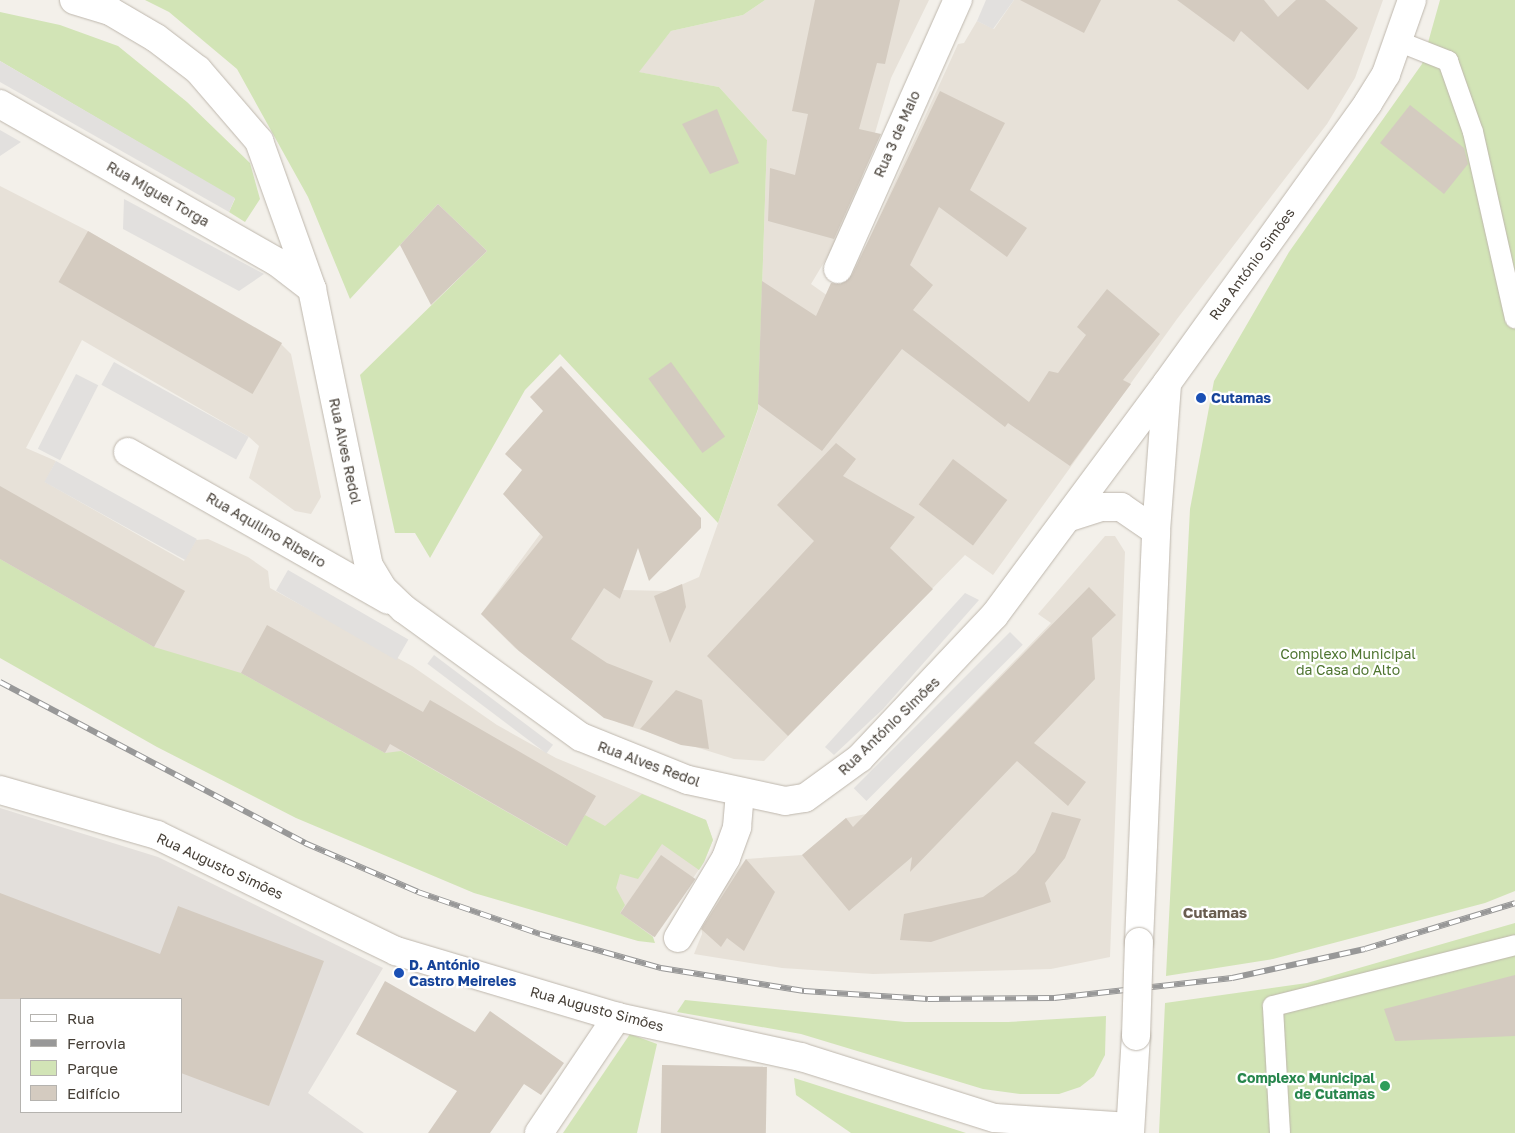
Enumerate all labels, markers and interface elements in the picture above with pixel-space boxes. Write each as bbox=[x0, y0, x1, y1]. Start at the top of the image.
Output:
street label: Rua 3 de Maio bbox=[870, 88, 924, 180]
street label: Rua Miguel Torga bbox=[104, 158, 212, 230]
street label: Rua António Simões bbox=[1206, 205, 1298, 323]
place label: Cutamas bbox=[1211, 390, 1271, 406]
marker: Cutamas bbox=[1195, 392, 1207, 404]
street label: Rua Alves Redol bbox=[326, 396, 364, 506]
street label: Rua Aquilino Ribeiro bbox=[203, 489, 329, 571]
park label: Complexo Municipal da Casa do Alto bbox=[1280, 646, 1416, 679]
street label: Rua António Simões bbox=[835, 673, 943, 779]
street label: Rua Alves Redol bbox=[595, 738, 703, 790]
street label: Rua Augusto Simões bbox=[154, 829, 286, 903]
district label: Cutamas bbox=[1183, 904, 1247, 922]
place label: D. António Castro Meireles bbox=[409, 957, 516, 990]
marker: D. António Castro Meireles bbox=[393, 967, 405, 979]
street label: Rua Augusto Simões bbox=[528, 983, 666, 1035]
legend bbox=[20, 998, 182, 1113]
text: Rua bbox=[67, 1009, 94, 1027]
text: Ferrovia bbox=[67, 1034, 126, 1052]
text: Parque bbox=[67, 1059, 118, 1077]
place label: Complexo Municipal de Cutamas bbox=[1237, 1070, 1375, 1102]
marker: Complexo Municipal de Cutamas bbox=[1379, 1080, 1391, 1092]
text: Edifício bbox=[67, 1084, 120, 1102]

